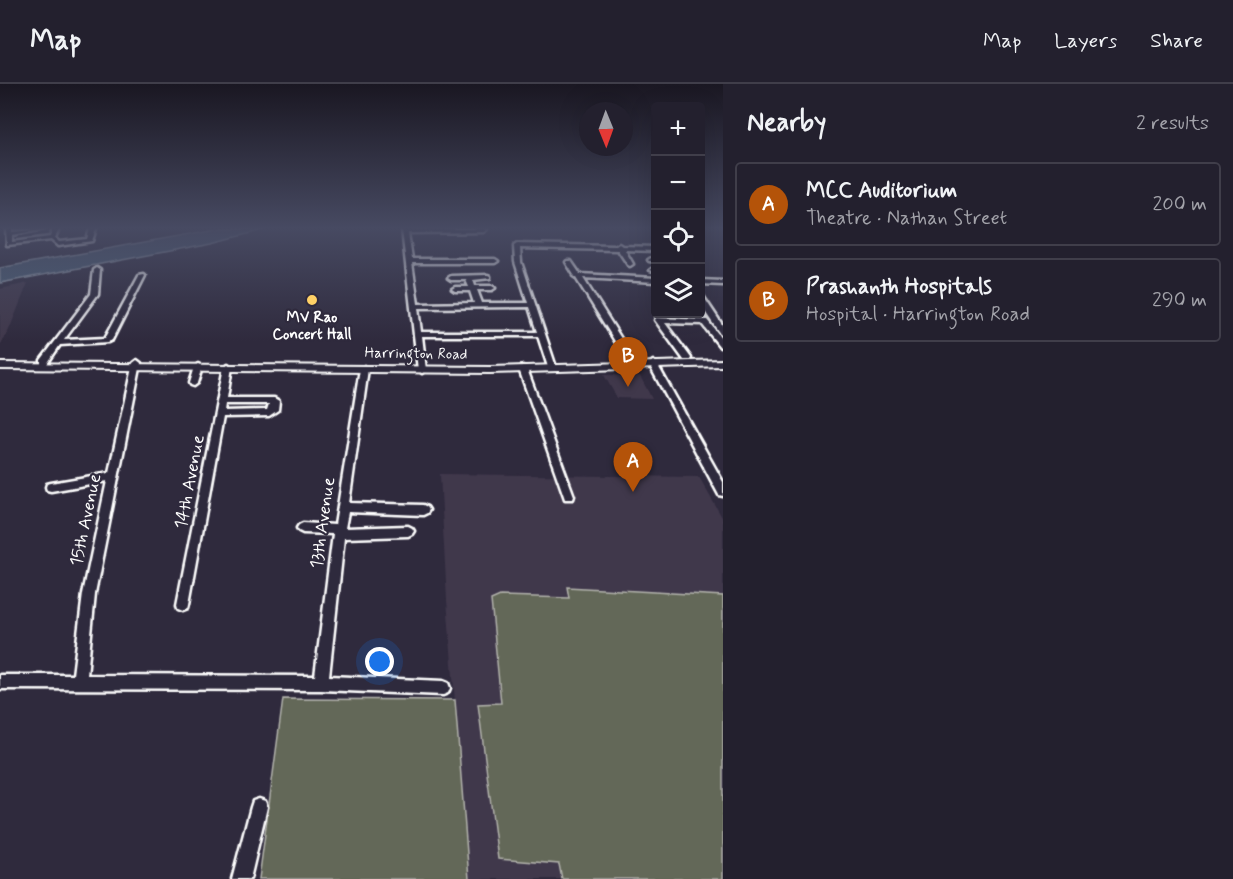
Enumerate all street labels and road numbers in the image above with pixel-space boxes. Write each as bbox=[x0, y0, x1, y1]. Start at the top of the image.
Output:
street label: Harrington Road bbox=[364, 343, 468, 366]
street label: 14th Avenue bbox=[169, 433, 211, 531]
street label: 15th Avenue bbox=[64, 471, 108, 569]
street label: 13th Avenue bbox=[305, 476, 341, 570]

